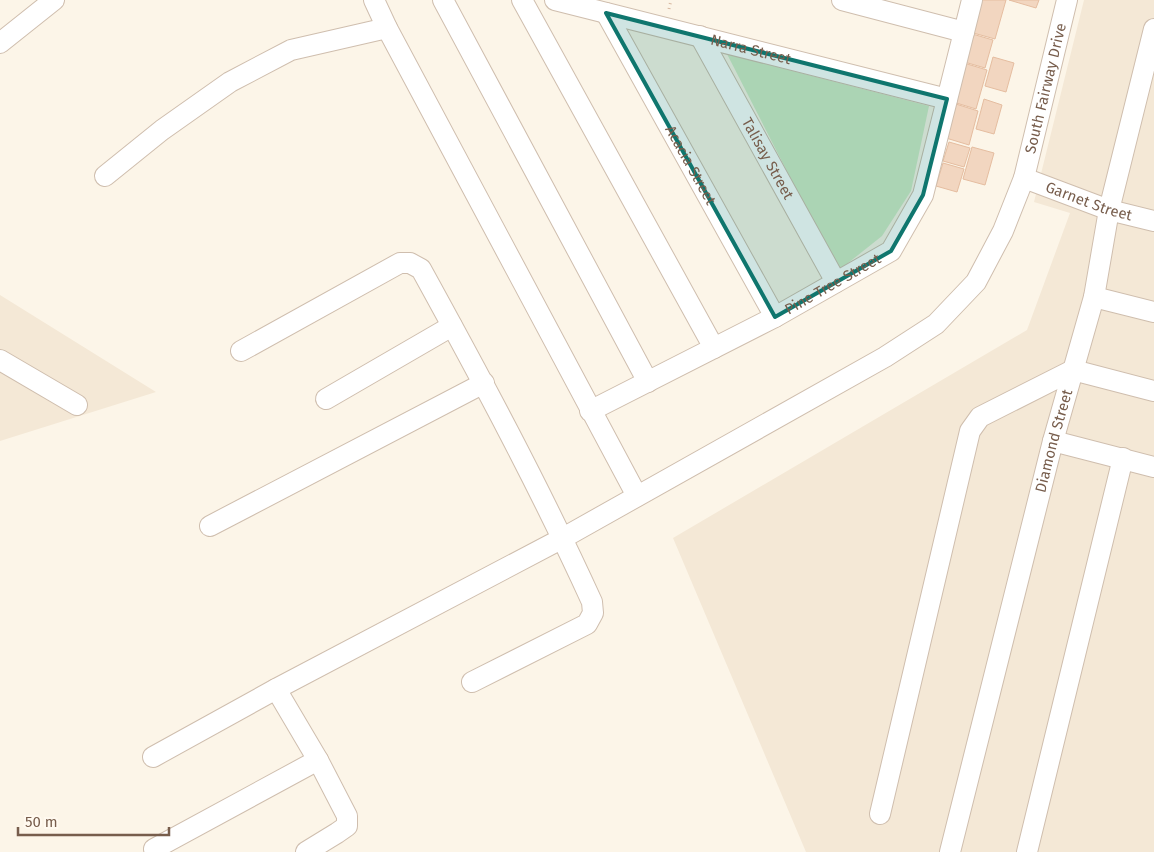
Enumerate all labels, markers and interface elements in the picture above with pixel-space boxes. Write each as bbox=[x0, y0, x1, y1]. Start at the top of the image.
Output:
street label: South Fairway Drive bbox=[1021, 21, 1070, 155]
street label: Narra Street bbox=[709, 31, 794, 68]
street label: Talisay Street bbox=[738, 115, 798, 203]
street label: Acacia Street bbox=[661, 122, 720, 208]
street label: Garnet Street bbox=[1043, 178, 1134, 224]
street label: Pine Tree Street bbox=[782, 249, 885, 319]
street label: Diamond Street bbox=[1031, 387, 1076, 494]
scale bar bbox=[18, 804, 169, 836]
text: 50 m bbox=[25, 813, 58, 831]

